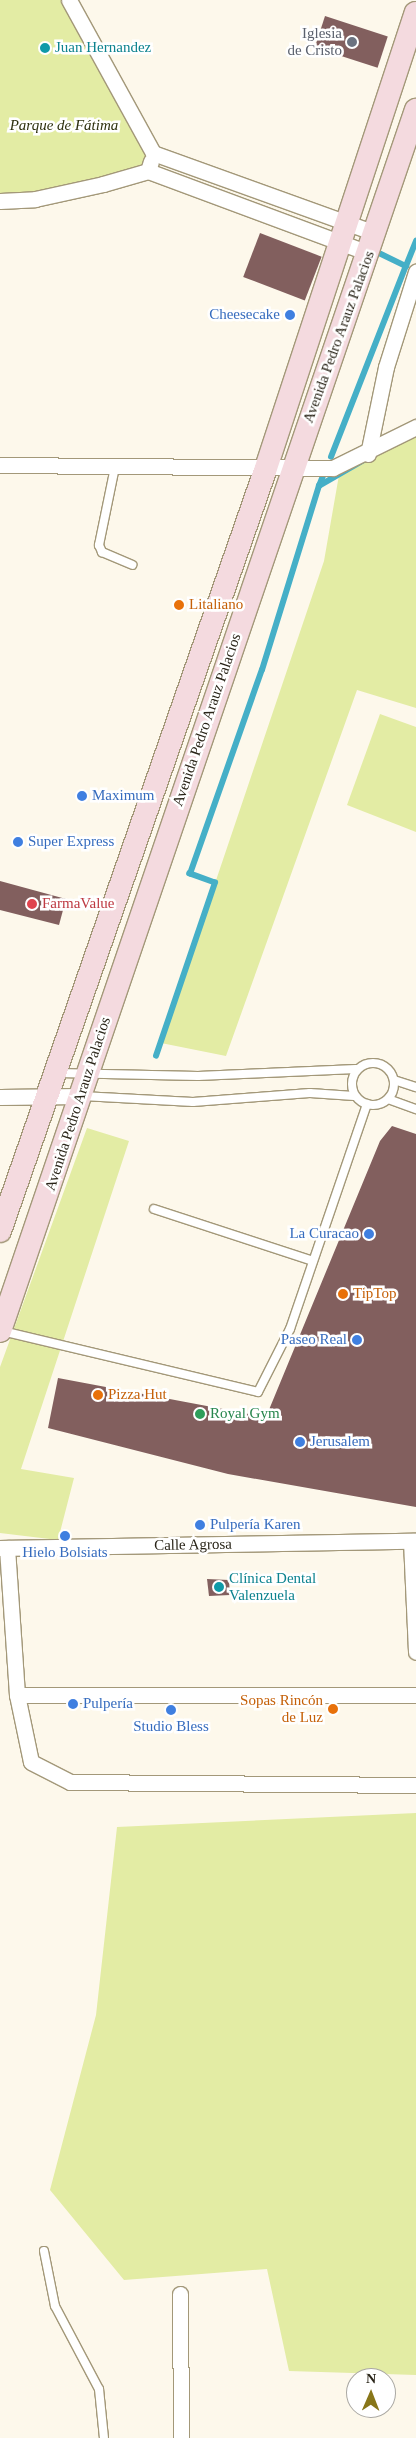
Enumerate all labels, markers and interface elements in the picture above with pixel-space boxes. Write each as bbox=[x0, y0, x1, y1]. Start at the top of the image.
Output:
place label: Iglesia de Cristo bbox=[287, 24, 342, 59]
marker: Iglesia de Cristo bbox=[346, 36, 358, 48]
place label: Juan Hernandez bbox=[55, 39, 151, 57]
marker: Juan Hernandez bbox=[39, 42, 51, 54]
park label: Parque de Fátima bbox=[10, 117, 118, 135]
street label: Avenida Pedro Arauz Palacios bbox=[299, 248, 379, 426]
place label: Cheesecake bbox=[209, 306, 280, 324]
marker: Cheesecake bbox=[284, 309, 296, 321]
place label: Litaliano bbox=[189, 596, 243, 614]
marker: Litaliano bbox=[173, 599, 185, 611]
street label: Avenida Pedro Arauz Palacios bbox=[169, 631, 245, 809]
place label: Maximum bbox=[92, 787, 154, 805]
marker: Maximum bbox=[76, 790, 88, 802]
place label: Super Express bbox=[28, 833, 114, 851]
marker: Super Express bbox=[12, 836, 24, 848]
place label: FarmaValue bbox=[42, 895, 114, 913]
marker: FarmaValue bbox=[26, 898, 38, 910]
street label: Avenida Pedro Arauz Palacios bbox=[41, 1014, 115, 1194]
place label: La Curacao bbox=[289, 1225, 359, 1243]
marker: La Curacao bbox=[363, 1228, 375, 1240]
place label: TipTop bbox=[353, 1285, 396, 1303]
marker: TipTop bbox=[337, 1288, 349, 1300]
place label: Paseo Real bbox=[281, 1331, 347, 1349]
marker: Paseo Real bbox=[351, 1334, 363, 1346]
place label: Pizza Hut bbox=[108, 1386, 167, 1404]
marker: Pizza Hut bbox=[92, 1389, 104, 1401]
place label: Royal Gym bbox=[210, 1405, 280, 1423]
marker: Royal Gym bbox=[194, 1408, 206, 1420]
place label: Jerusalem bbox=[310, 1433, 370, 1451]
marker: Jerusalem bbox=[294, 1436, 306, 1448]
place label: Pulpería Karen bbox=[210, 1516, 300, 1534]
marker: Pulpería Karen bbox=[194, 1519, 206, 1531]
marker: Hielo Bolsiats bbox=[59, 1530, 71, 1542]
street label: Calle Agrosa bbox=[153, 1535, 233, 1555]
place label: Hielo Bolsiats bbox=[22, 1544, 108, 1562]
place label: Clínica Dental Valenzuela bbox=[229, 1569, 316, 1604]
marker: Clínica Dental Valenzuela bbox=[213, 1581, 225, 1593]
place label: Sopas Rincón de Luz bbox=[240, 1691, 323, 1726]
place label: Pulpería bbox=[83, 1695, 133, 1713]
marker: Pulpería bbox=[67, 1698, 79, 1710]
marker: Sopas Rincón de Luz bbox=[327, 1703, 339, 1715]
marker: Studio Bless bbox=[165, 1704, 177, 1716]
place label: Studio Bless bbox=[133, 1718, 209, 1736]
north arrow bbox=[346, 2368, 396, 2418]
text: N bbox=[366, 2371, 376, 2386]

